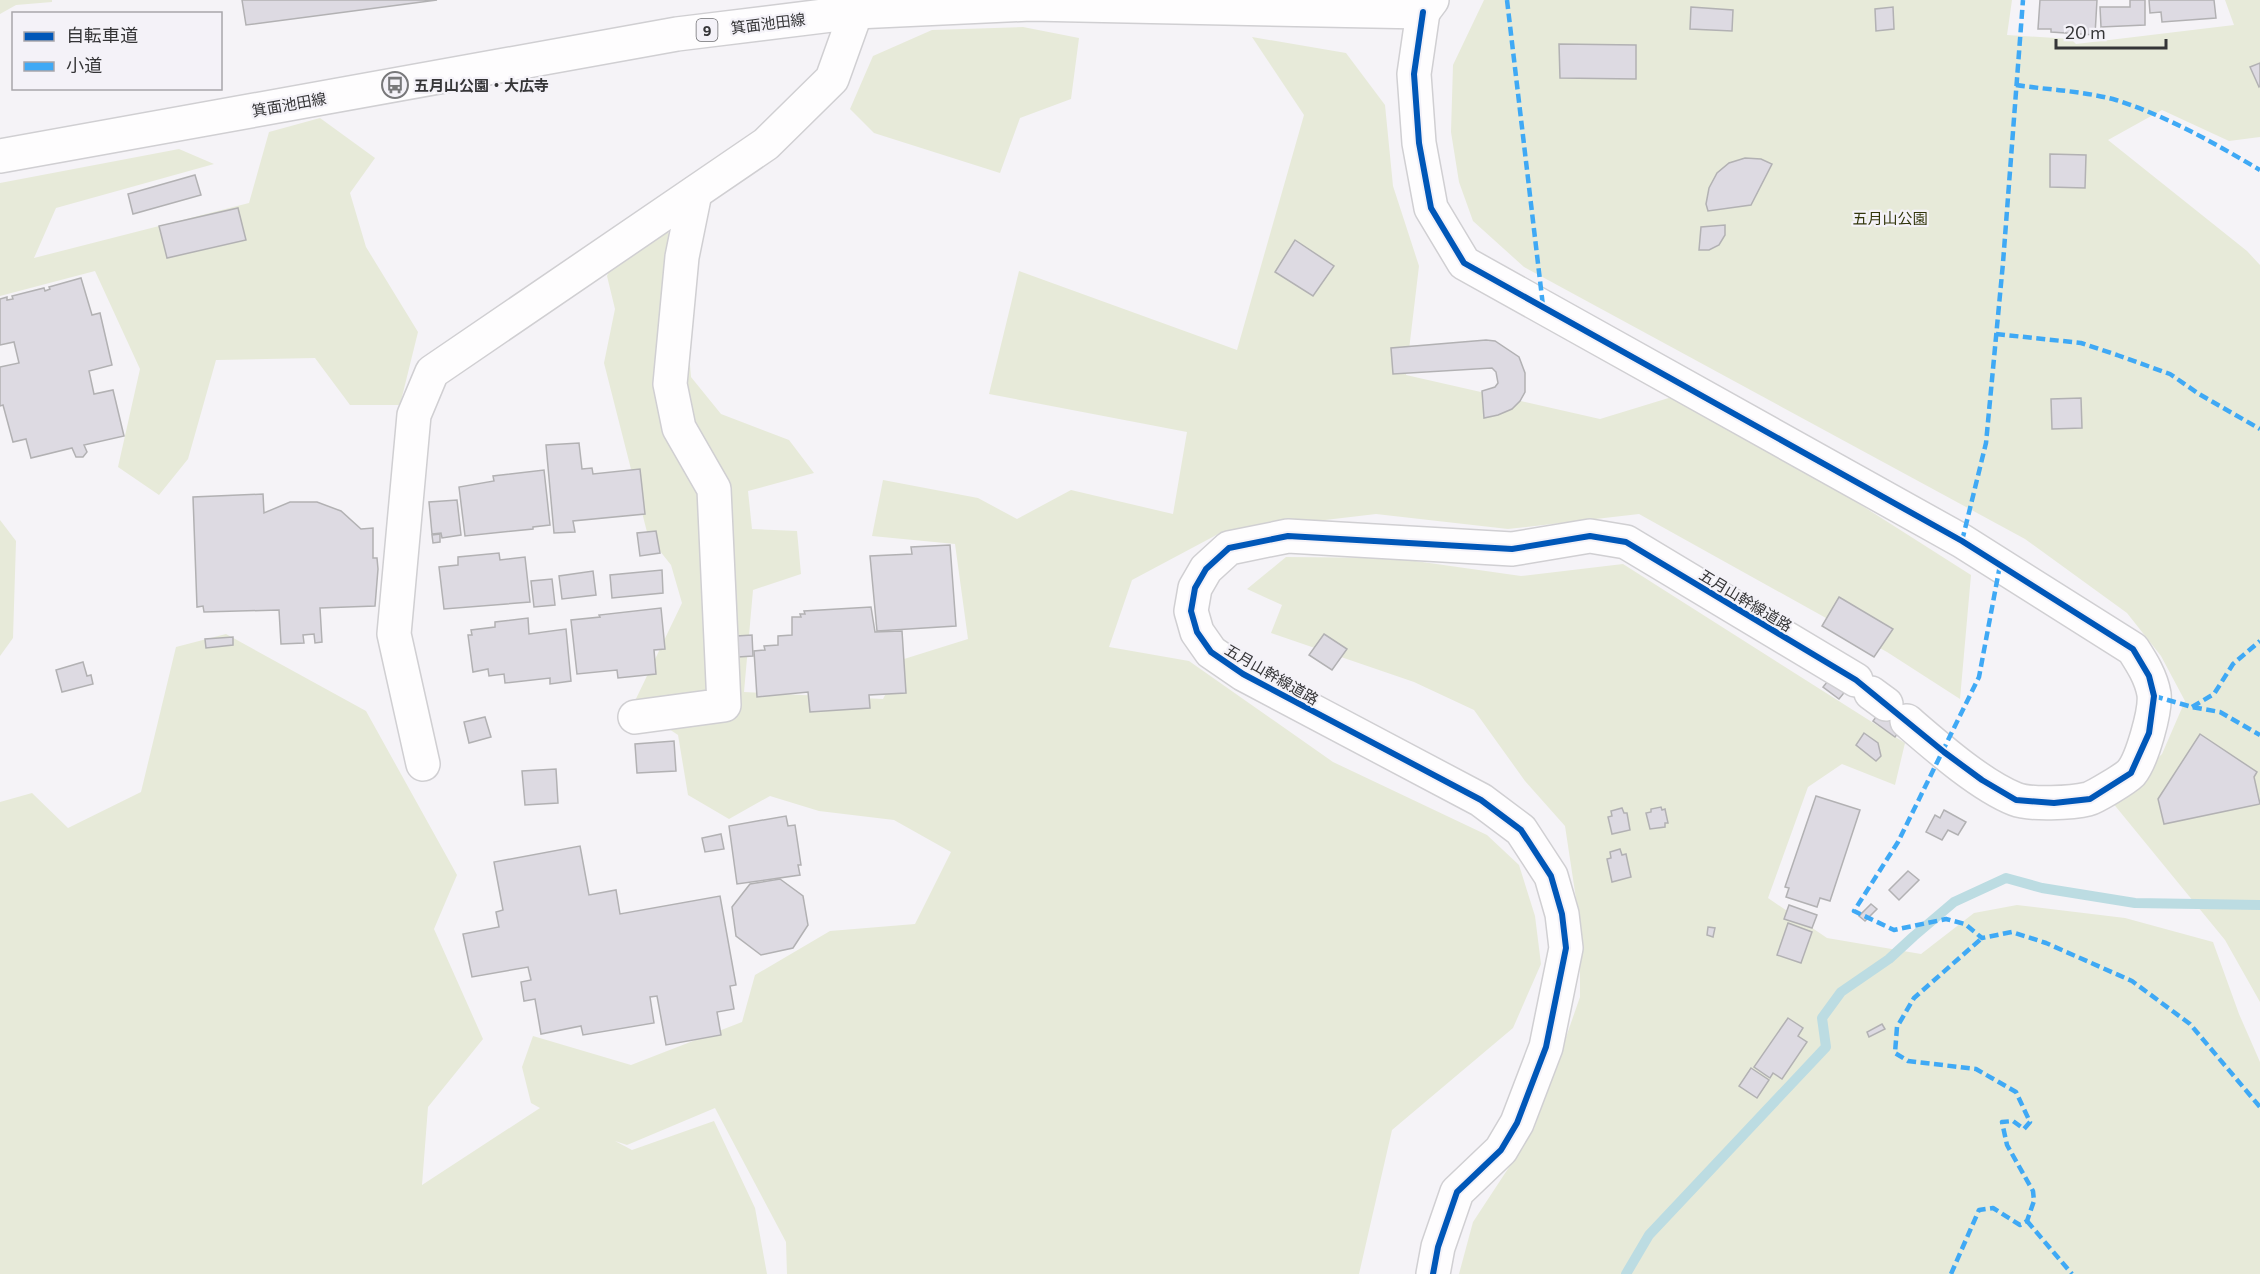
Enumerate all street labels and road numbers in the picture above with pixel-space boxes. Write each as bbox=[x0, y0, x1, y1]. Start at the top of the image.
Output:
street label: 箕面池田線 bbox=[730, 9, 806, 37]
road number: 9 bbox=[696, 19, 718, 41]
street label: 箕面池田線 bbox=[250, 89, 328, 119]
street label: 五月山幹線道路 bbox=[1696, 565, 1796, 635]
street label: 五月山幹線道路 bbox=[1222, 640, 1322, 708]

